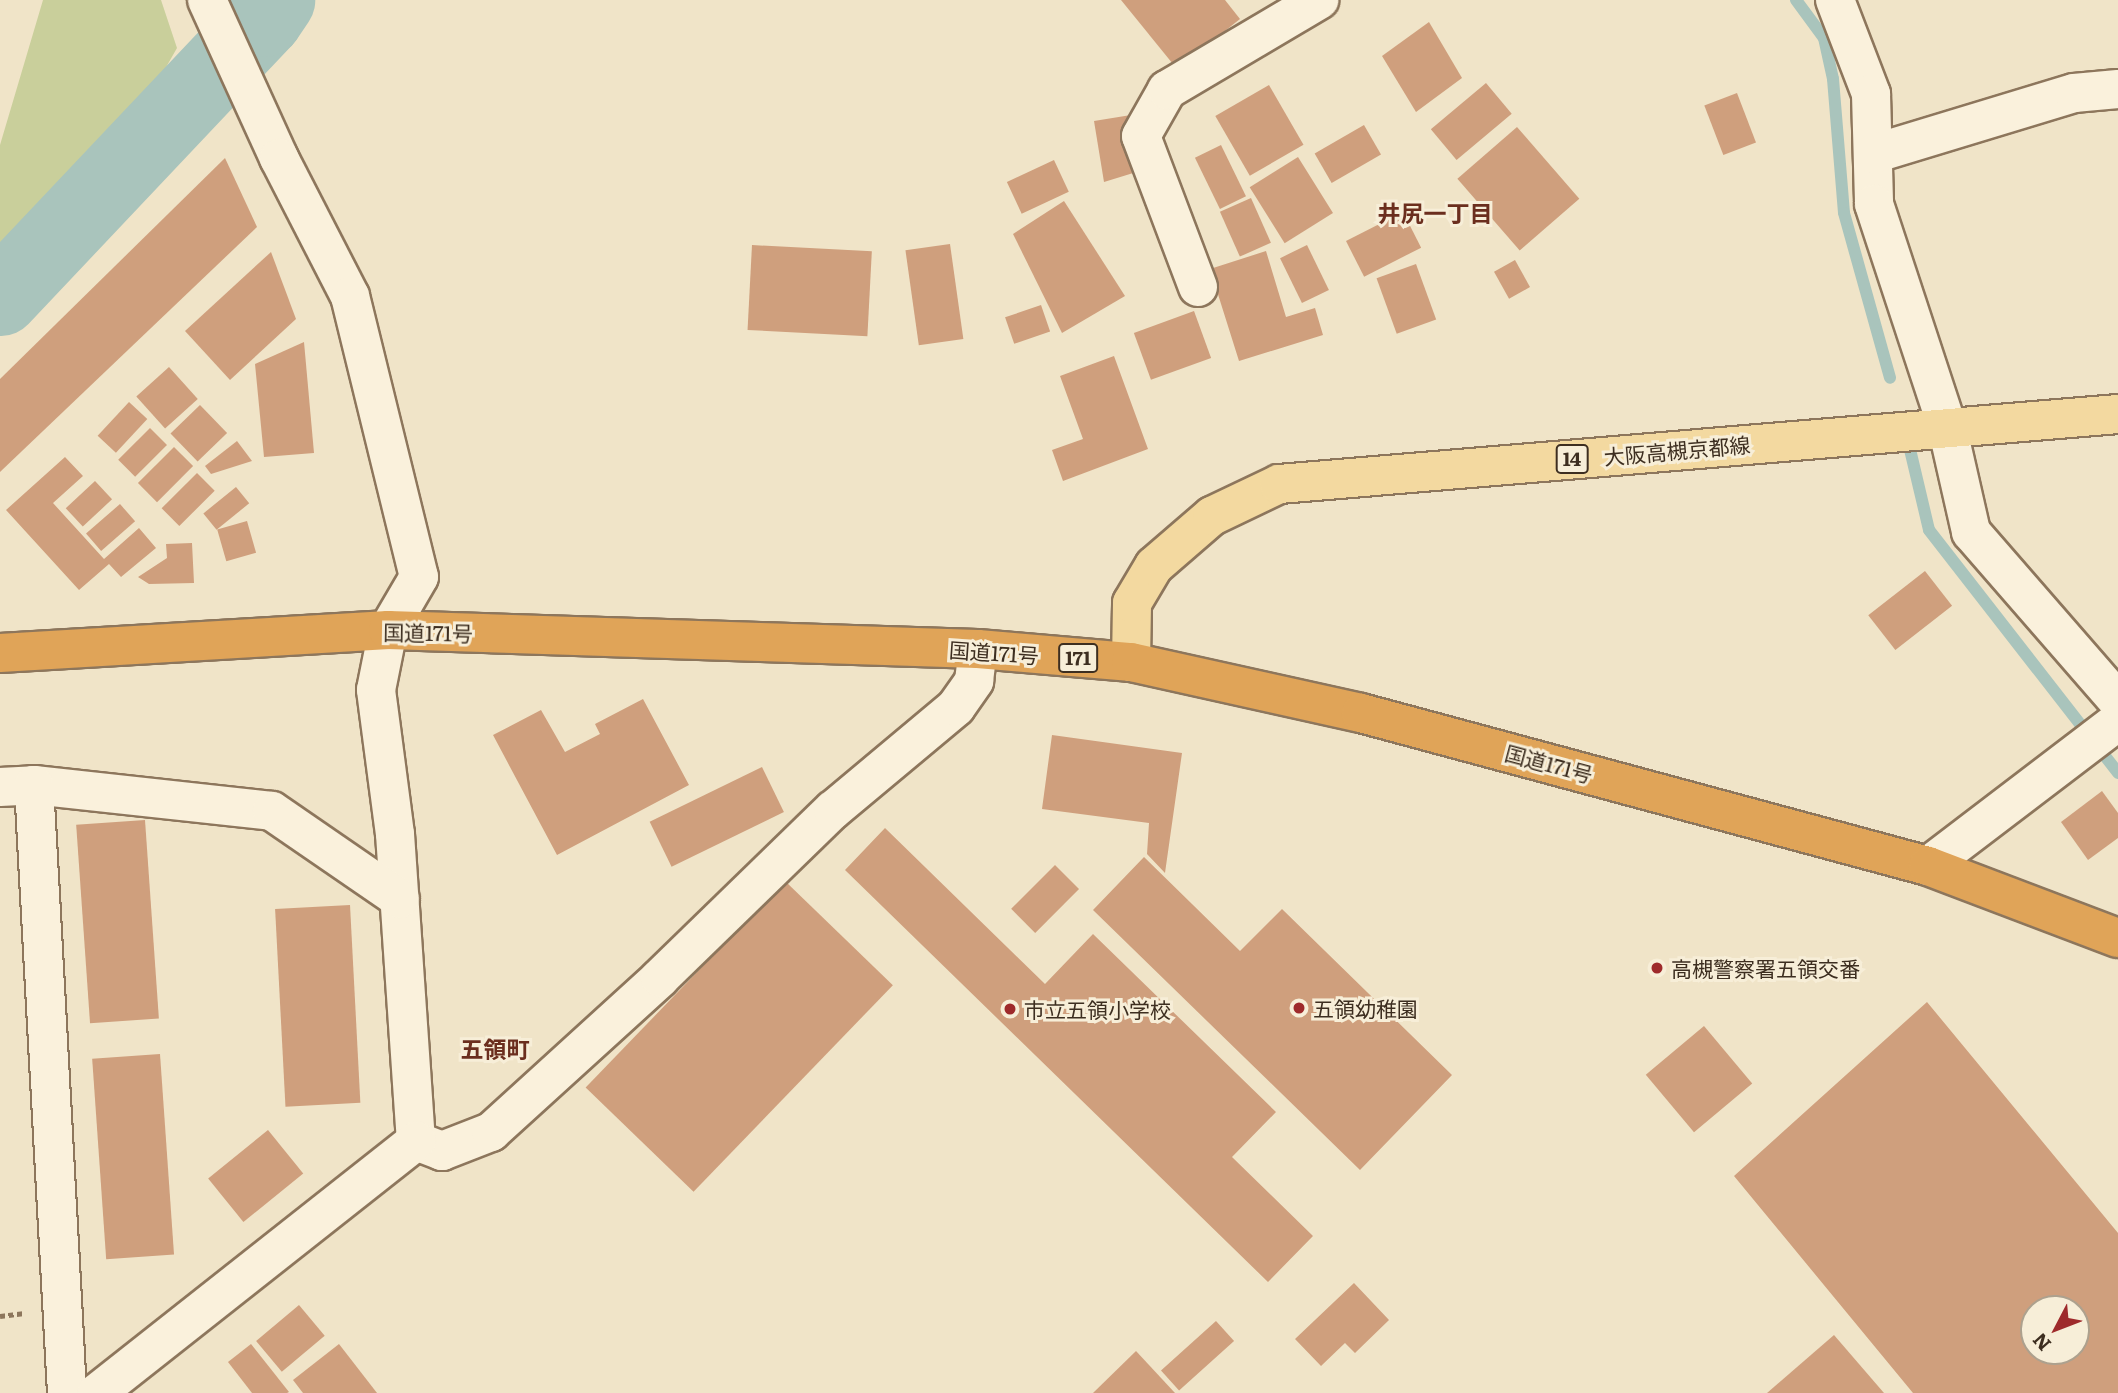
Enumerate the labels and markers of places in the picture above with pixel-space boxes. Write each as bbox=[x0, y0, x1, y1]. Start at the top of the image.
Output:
place label: 高槻警察署五領交番 bbox=[1671, 955, 1860, 981]
marker: 高槻警察署五領交番 bbox=[1649, 960, 1665, 976]
place label: 五領幼稚園 bbox=[1313, 995, 1418, 1021]
place label: 市立五領小学校 bbox=[1024, 996, 1171, 1022]
marker: 五領幼稚園 bbox=[1291, 1000, 1307, 1016]
marker: 市立五領小学校 bbox=[1002, 1001, 1018, 1017]

